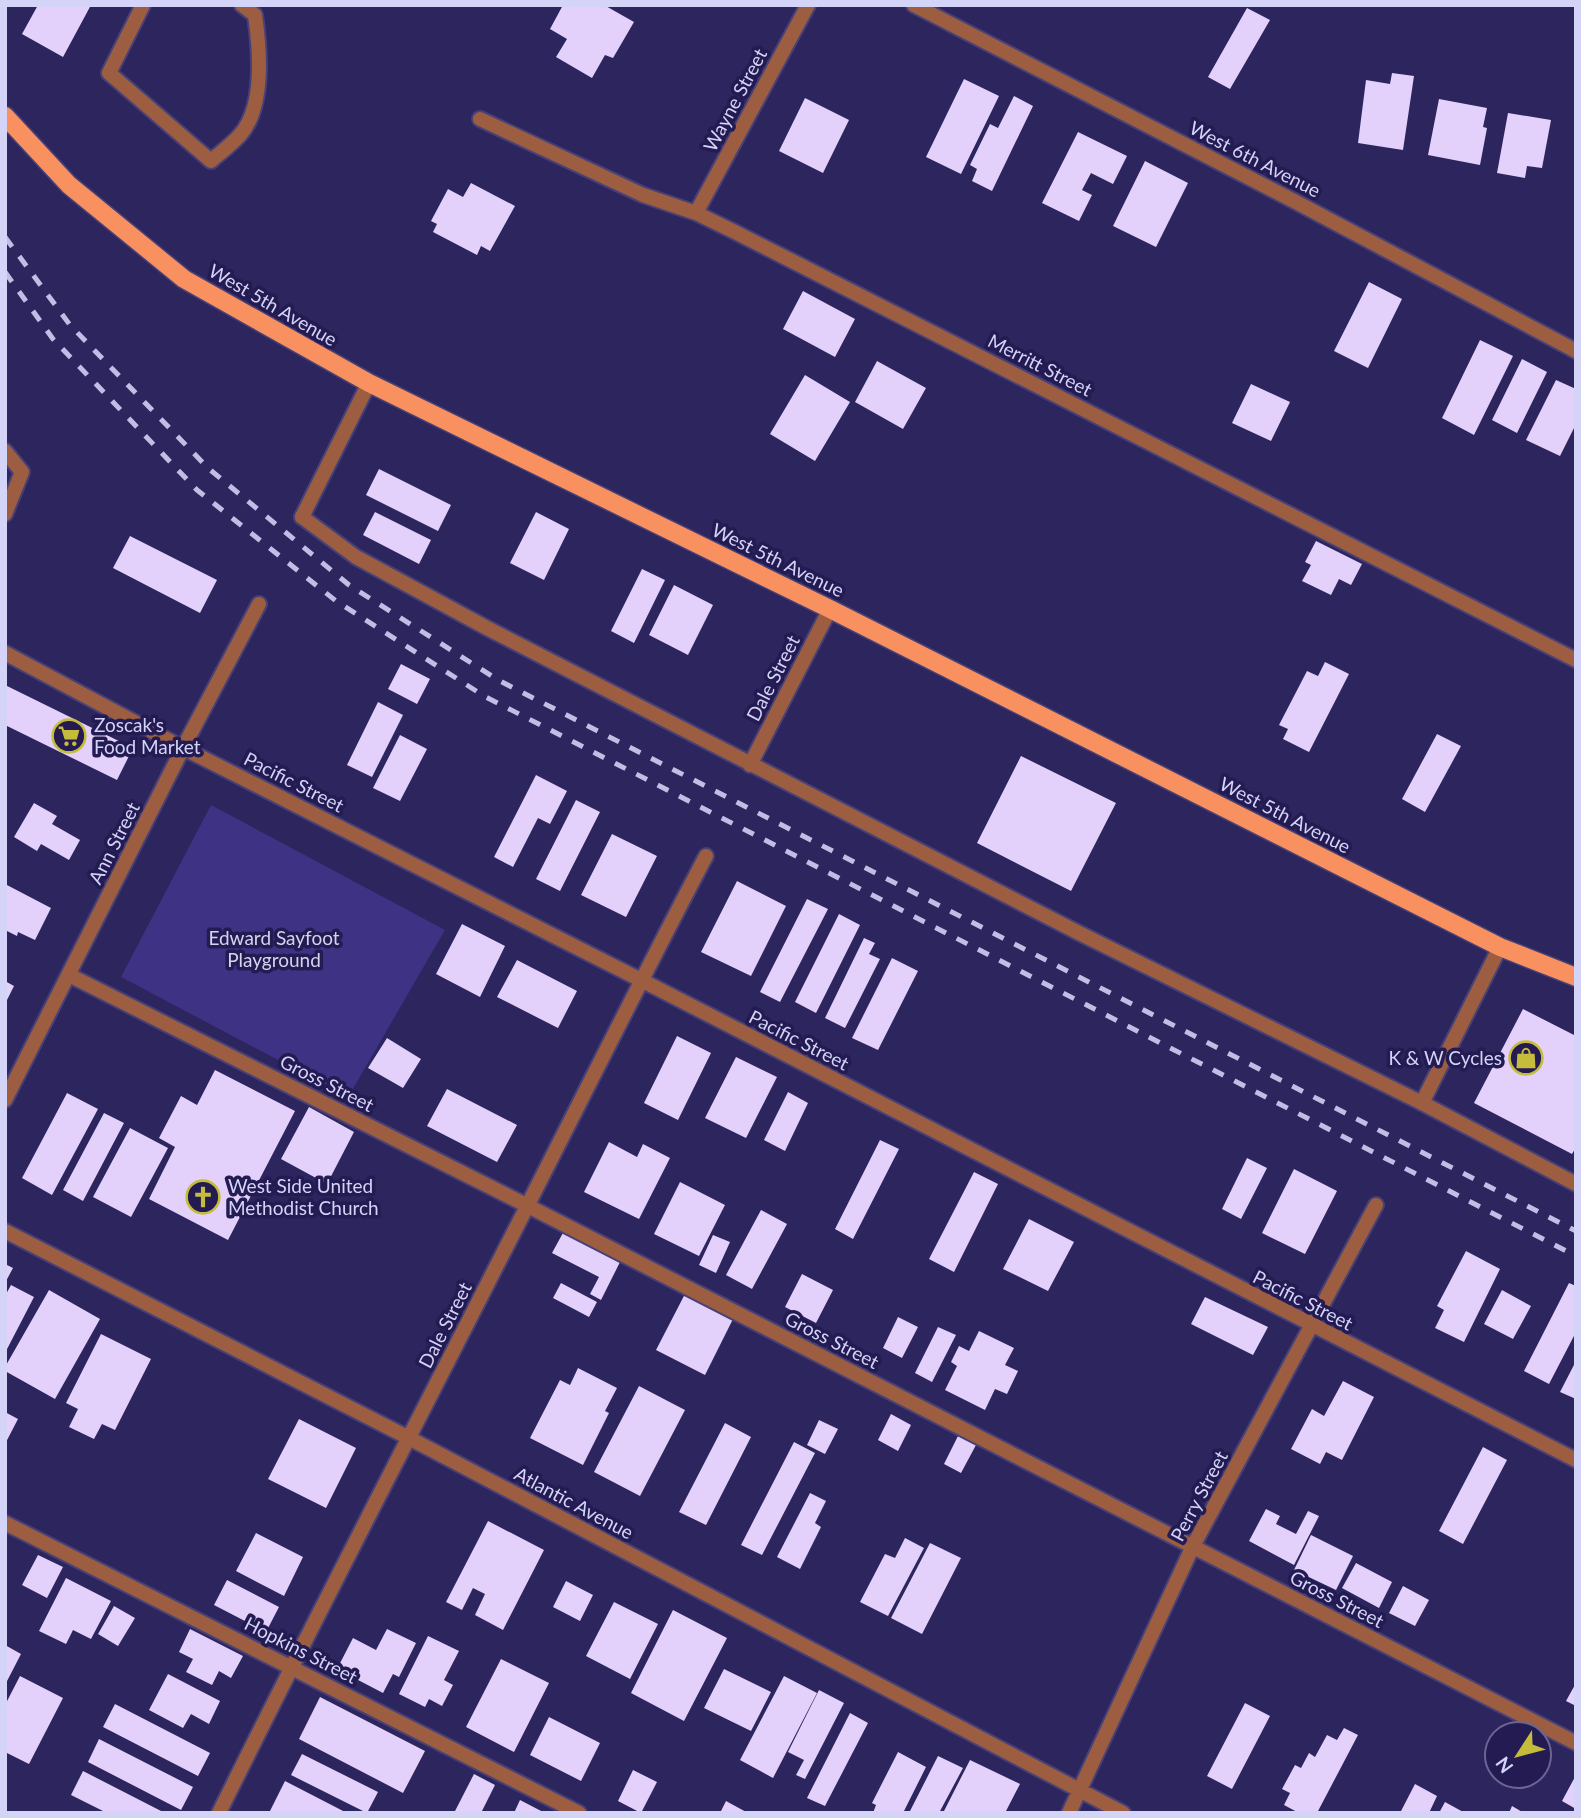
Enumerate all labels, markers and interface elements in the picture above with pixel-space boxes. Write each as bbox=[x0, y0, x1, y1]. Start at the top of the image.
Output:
street label: Wayne Street bbox=[698, 44, 771, 155]
street label: West 6th Avenue bbox=[1186, 116, 1325, 202]
street label: West 5th Avenue bbox=[205, 259, 341, 351]
street label: Merritt Street bbox=[984, 329, 1096, 401]
street label: West 5th Avenue bbox=[708, 518, 848, 601]
street label: Dale Street bbox=[741, 631, 804, 724]
place label: Zoscak's Food Market bbox=[94, 713, 201, 758]
supermarket icon: Zoscak's Food Market bbox=[50, 717, 88, 755]
street label: Pacific Street bbox=[240, 747, 348, 817]
street label: West 5th Avenue bbox=[1216, 772, 1355, 858]
street label: Ann Street bbox=[83, 798, 144, 888]
park label: Edward Sayfoot Playground bbox=[208, 926, 340, 971]
street label: Pacific Street bbox=[745, 1005, 853, 1075]
shop icon: K & W Cycles bbox=[1507, 1039, 1545, 1077]
place label: K & W Cycles bbox=[1388, 1046, 1502, 1069]
street label: Gross Street bbox=[276, 1049, 378, 1116]
place label: West Side United Methodist Church bbox=[228, 1174, 379, 1219]
church icon: West Side United Methodist Church bbox=[184, 1178, 222, 1216]
street label: Pacific Street bbox=[1249, 1265, 1357, 1335]
street label: Dale Street bbox=[413, 1278, 476, 1371]
street label: Gross Street bbox=[781, 1306, 883, 1373]
street label: Perry Street bbox=[1165, 1447, 1232, 1545]
street label: Atlantic Avenue bbox=[511, 1462, 638, 1544]
street label: Gross Street bbox=[1286, 1565, 1388, 1632]
street label: Hopkins Street bbox=[241, 1611, 362, 1688]
north arrow bbox=[1483, 1720, 1553, 1790]
text: N bbox=[1490, 1753, 1517, 1778]

